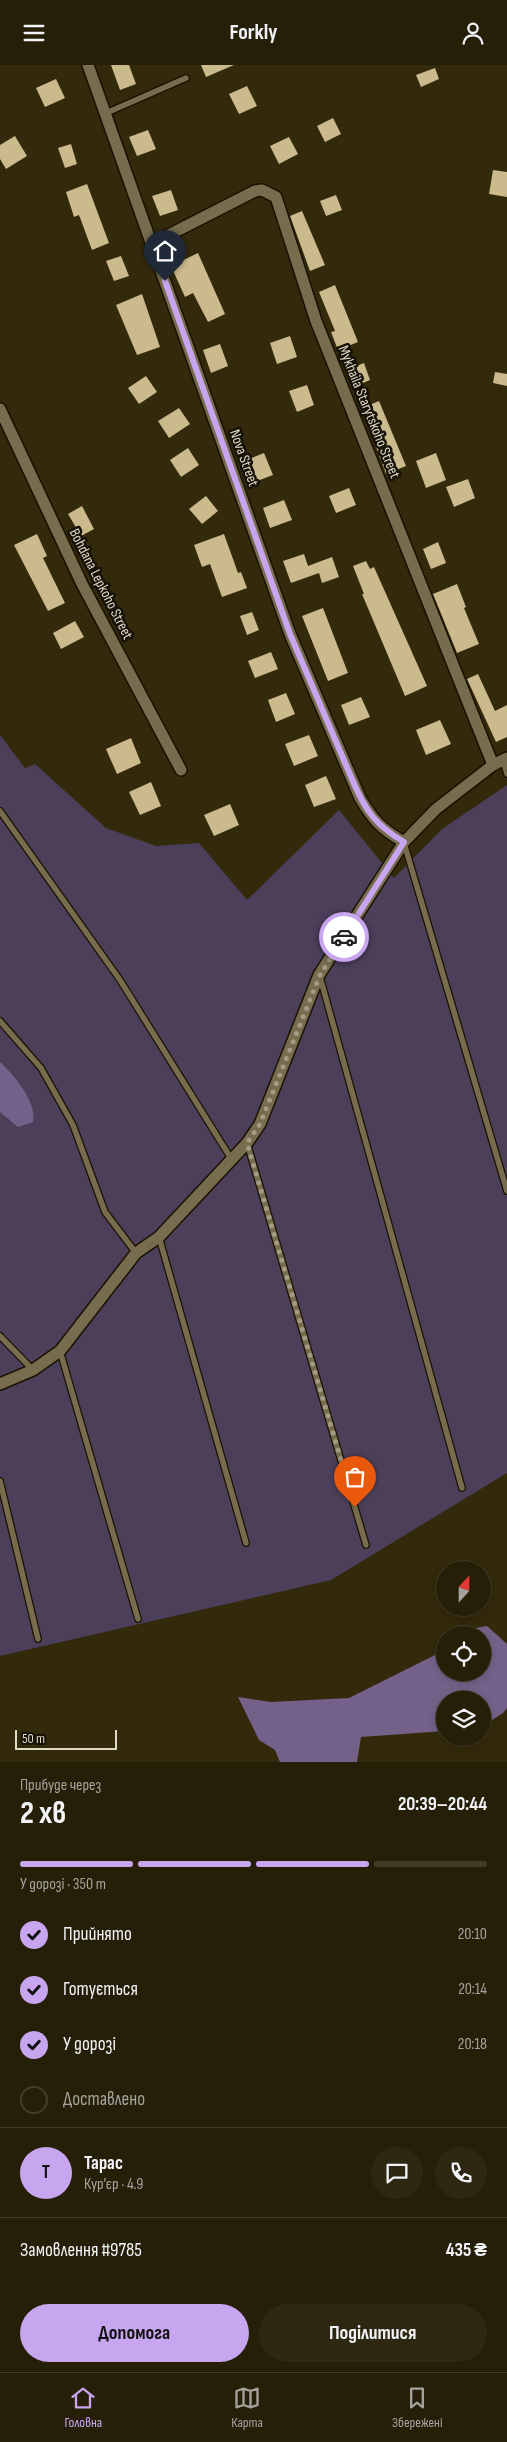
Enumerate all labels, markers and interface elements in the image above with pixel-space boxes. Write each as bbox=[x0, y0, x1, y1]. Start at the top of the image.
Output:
icon: menu bbox=[20, 19, 48, 47]
text: Forkly bbox=[229, 19, 278, 46]
icon: person bbox=[459, 19, 487, 47]
pin bbox=[144, 230, 186, 281]
icon: home bbox=[151, 237, 179, 265]
street label: Mykhaila Starytskoho Street bbox=[334, 343, 404, 482]
street label: Nova Street bbox=[225, 427, 263, 489]
street label: Bohdana Lepkoho Street bbox=[65, 525, 137, 643]
courier bbox=[319, 912, 369, 962]
icon: car bbox=[330, 923, 358, 951]
pin bbox=[334, 1456, 376, 1507]
icon: bag bbox=[341, 1463, 369, 1491]
north arrow bbox=[436, 1561, 491, 1616]
map controls bbox=[436, 1561, 491, 1746]
button: locate bbox=[436, 1626, 491, 1681]
button: layers bbox=[436, 1691, 491, 1746]
scale bar bbox=[15, 1727, 118, 1750]
text: 50 m bbox=[22, 1730, 45, 1747]
text: Прибуде через bbox=[20, 1776, 101, 1795]
text: 20:39–20:44 bbox=[398, 1793, 487, 1816]
text: 2 хв bbox=[20, 1794, 66, 1833]
text: У дорозі · 350 m bbox=[20, 1875, 106, 1894]
icon: check bbox=[20, 1921, 48, 1949]
text: Прийнято bbox=[63, 1923, 132, 1946]
text: 20:10 bbox=[458, 1925, 487, 1944]
icon: check bbox=[20, 1976, 48, 2004]
text: Готується bbox=[63, 1978, 138, 2001]
text: 20:14 bbox=[458, 1980, 487, 1999]
icon: check bbox=[20, 2031, 48, 2059]
text: У дорозі bbox=[63, 2033, 116, 2056]
text: 20:18 bbox=[458, 2035, 487, 2054]
text: Доставлено bbox=[63, 2088, 145, 2111]
button: chat bbox=[371, 2147, 423, 2199]
button: phone bbox=[435, 2147, 487, 2199]
text: Тарас bbox=[84, 2152, 123, 2175]
text: Т bbox=[42, 2161, 50, 2184]
text: Кур’єр · 4.9 bbox=[84, 2175, 143, 2194]
text: Замовлення #9785 bbox=[20, 2239, 142, 2262]
text: 435 ₴ bbox=[446, 2239, 487, 2262]
button: Допомога bbox=[20, 2304, 249, 2362]
button: Поділитися bbox=[259, 2304, 487, 2362]
tab: Головна bbox=[64, 2384, 102, 2431]
tab: Карта bbox=[231, 2384, 263, 2431]
tab: Збережені bbox=[392, 2384, 443, 2431]

